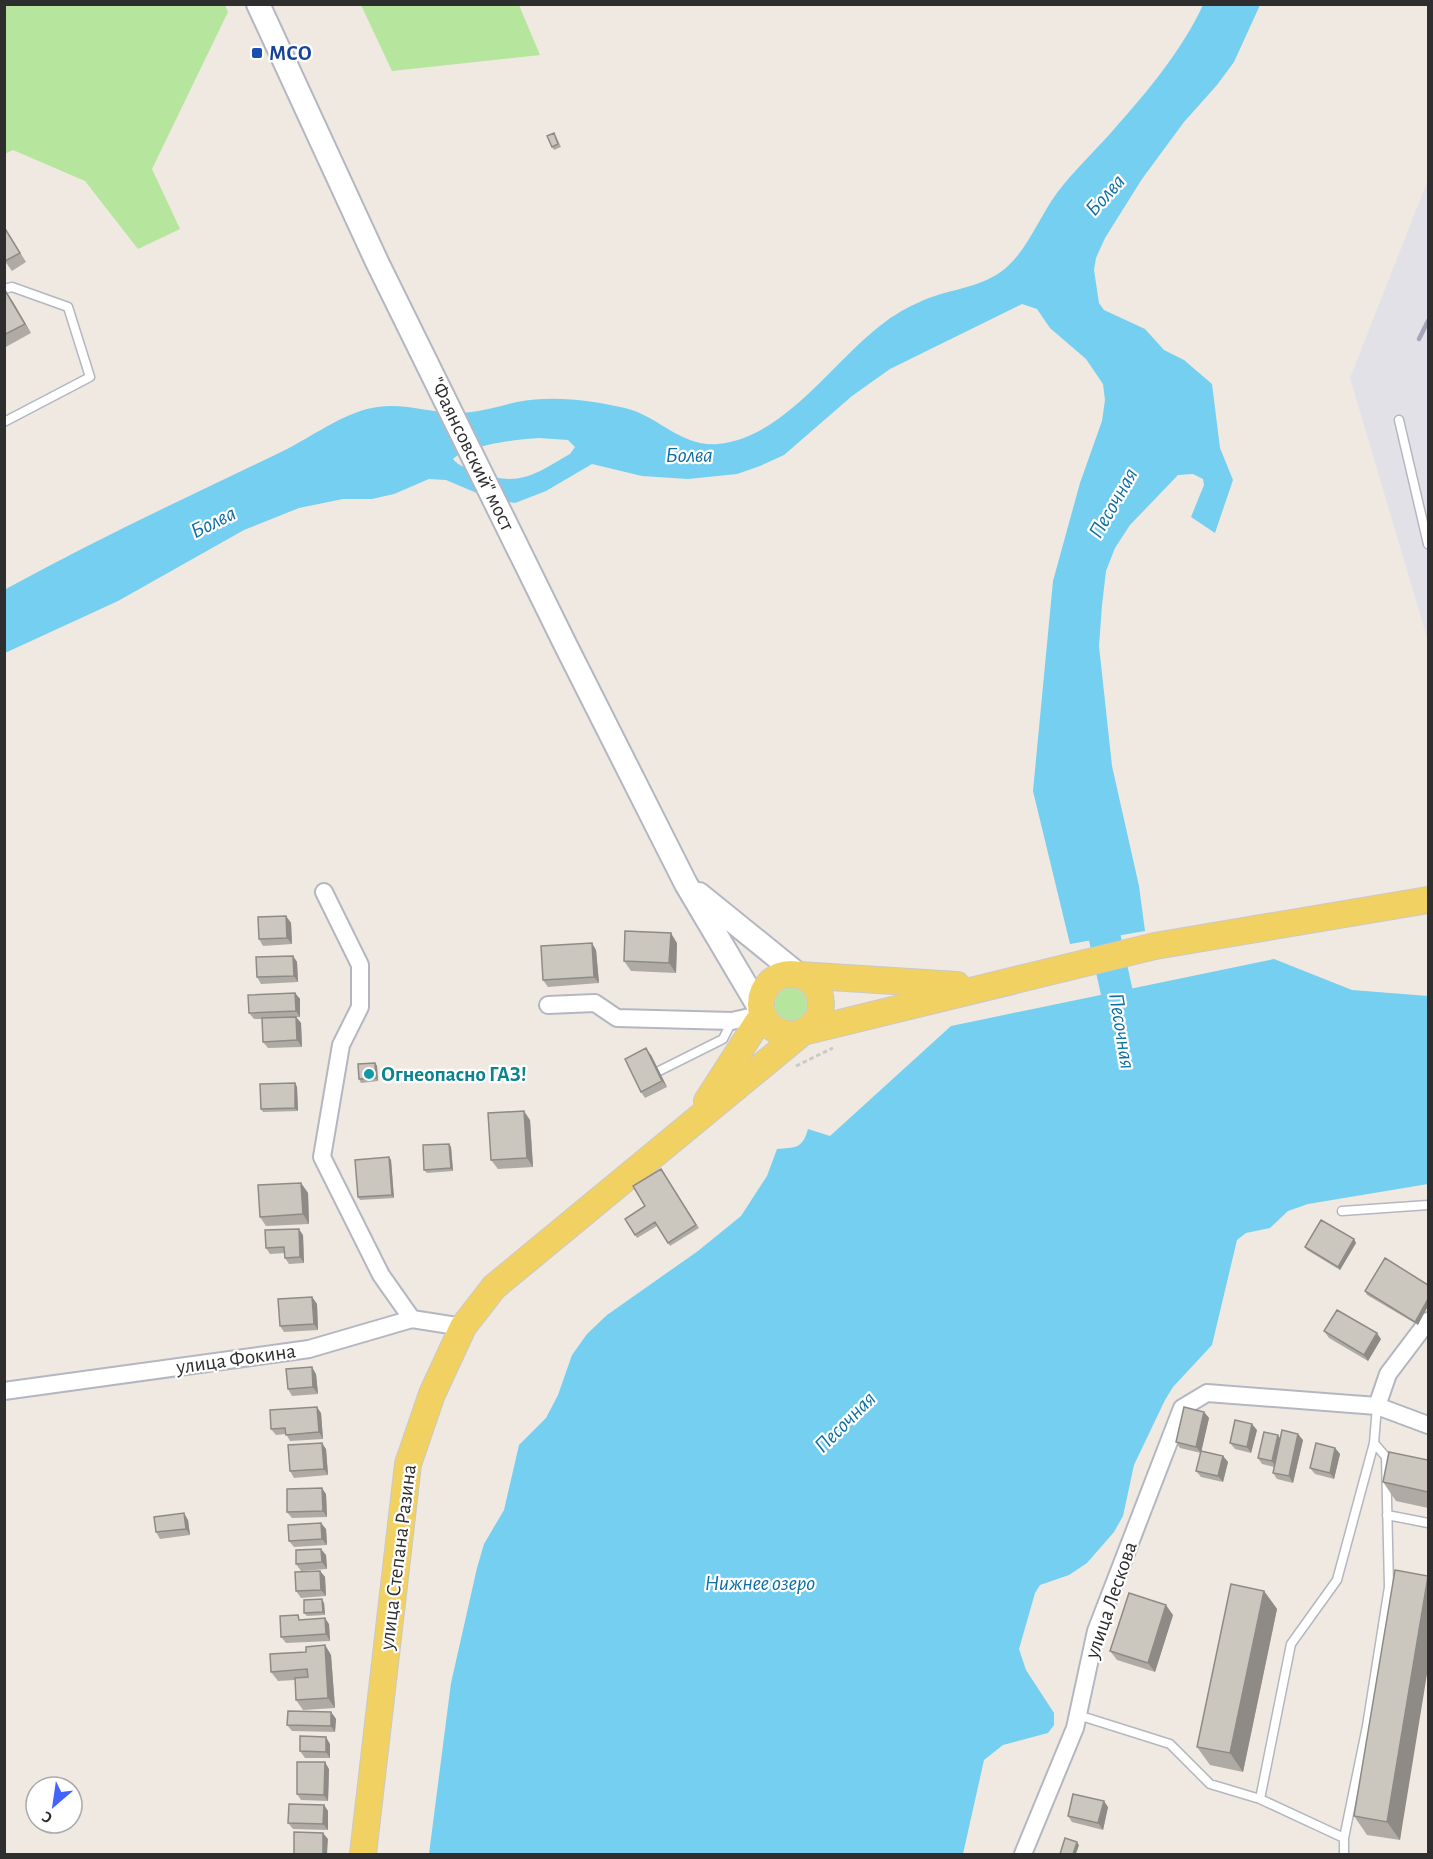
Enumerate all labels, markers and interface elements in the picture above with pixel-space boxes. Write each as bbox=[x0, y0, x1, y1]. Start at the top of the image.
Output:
place label: МСО bbox=[269, 43, 312, 64]
marker: МСО bbox=[250, 46, 264, 60]
water label: Болва bbox=[1081, 170, 1129, 220]
street label: "Фаянсовский" мост bbox=[426, 374, 518, 534]
water label: Болва bbox=[665, 444, 713, 466]
water label: Песочная bbox=[1084, 464, 1142, 542]
water label: Болва bbox=[187, 502, 239, 542]
water label: Песочная bbox=[1105, 991, 1139, 1071]
place label: Огнеопасно ГАЗ! bbox=[381, 1064, 527, 1085]
marker: Огнеопасно ГАЗ! bbox=[362, 1067, 376, 1081]
street label: улица Фокина bbox=[174, 1340, 297, 1378]
water label: Песочная bbox=[810, 1387, 880, 1457]
street label: улица Степана Разина bbox=[376, 1463, 420, 1652]
street label: улица Лескова bbox=[1081, 1538, 1141, 1662]
water label: Нижнее озеро bbox=[705, 1572, 815, 1595]
north arrow bbox=[24, 1775, 84, 1835]
text: С bbox=[39, 1808, 55, 1826]

